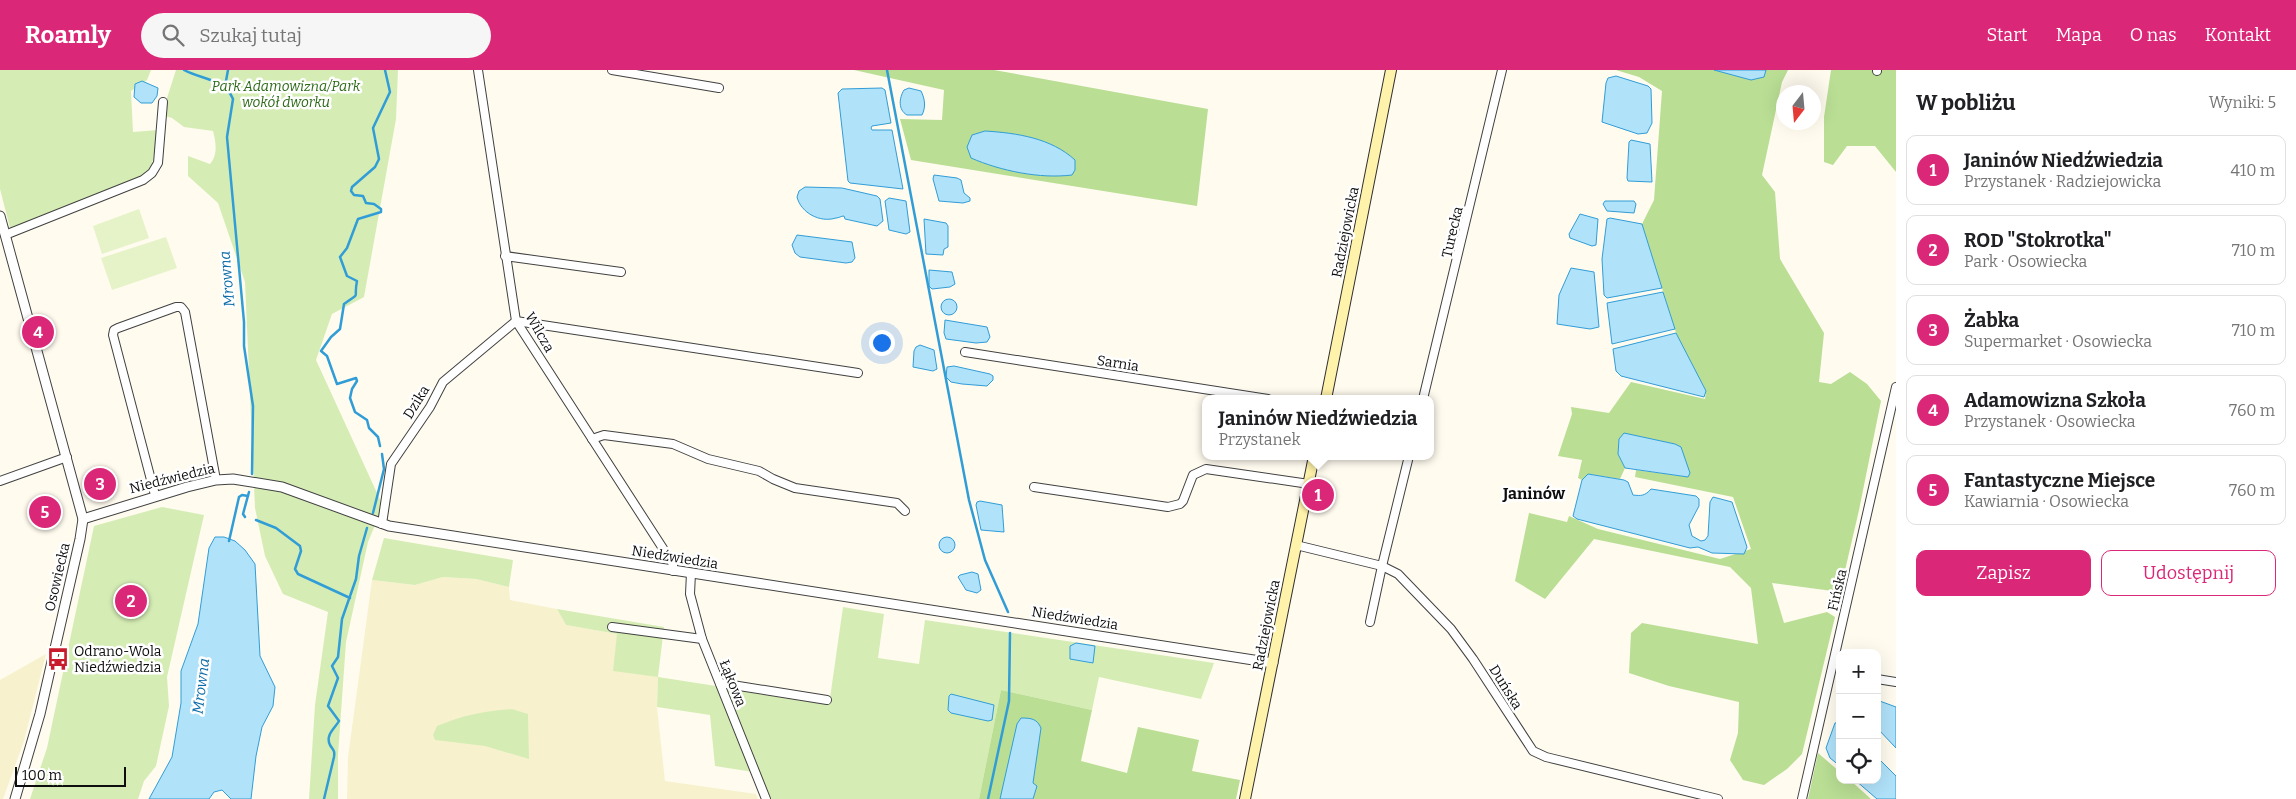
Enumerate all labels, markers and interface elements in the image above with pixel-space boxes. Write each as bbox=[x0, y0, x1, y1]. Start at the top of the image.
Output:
search box bbox=[141, 13, 491, 58]
text: Roamly bbox=[25, 21, 111, 49]
icon: search bbox=[159, 21, 187, 49]
text: Szukaj tutaj bbox=[199, 24, 302, 47]
text: Start bbox=[1986, 24, 2028, 46]
text: Mapa bbox=[2056, 24, 2102, 46]
text: O nas bbox=[2130, 24, 2177, 46]
text: Kontakt bbox=[2205, 24, 2271, 46]
park label: Park Adamowizna/Park wokół dworku bbox=[212, 78, 361, 111]
north arrow bbox=[1776, 85, 1821, 130]
text: W pobliżu bbox=[1916, 90, 2016, 116]
text: Wyniki: 5 bbox=[2209, 93, 2276, 112]
text: Janinów Niedźwiedzia bbox=[1964, 149, 2163, 172]
text: 1 bbox=[1930, 161, 1936, 180]
text: 410 m bbox=[2230, 161, 2275, 180]
text: Przystanek · Radziejowicka bbox=[1964, 172, 2161, 191]
street label: Radziejowicka bbox=[1328, 185, 1363, 279]
street label: Turecka bbox=[1438, 204, 1467, 259]
text: ROD "Stokrotka" bbox=[1964, 229, 2112, 252]
text: 2 bbox=[1928, 241, 1938, 260]
text: 710 m bbox=[2232, 241, 2275, 260]
water label: Mrowna bbox=[216, 250, 238, 308]
text: Park · Osowiecka bbox=[1964, 252, 2087, 271]
street label: Wilcza bbox=[521, 309, 558, 356]
text: Żabka bbox=[1964, 309, 2019, 332]
pin: 4 bbox=[22, 313, 54, 351]
text: 3 bbox=[1928, 321, 1938, 340]
text: 710 m bbox=[2232, 321, 2275, 340]
your location bbox=[869, 330, 895, 356]
text: Supermarket · Osowiecka bbox=[1964, 332, 2152, 351]
street label: Sarnia bbox=[1096, 352, 1140, 375]
street label: Dzika bbox=[400, 382, 433, 422]
text: Adamowizna Szkoła bbox=[1964, 389, 2146, 412]
popup bbox=[1202, 395, 1434, 460]
text: 4 bbox=[1928, 401, 1938, 420]
text: 760 m bbox=[2229, 401, 2275, 420]
text: Janinów Niedźwiedzia bbox=[1218, 407, 1418, 430]
text: Przystanek · Osowiecka bbox=[1964, 412, 2136, 431]
text: Przystanek bbox=[1218, 430, 1300, 449]
street label: Niedźwiedzia bbox=[128, 460, 217, 497]
pin: 3 bbox=[84, 465, 116, 503]
text: Fantastyczne Miejsce bbox=[1964, 469, 2155, 492]
pin: 1 bbox=[1302, 476, 1334, 514]
text: 5 bbox=[1929, 481, 1937, 500]
text: 760 m bbox=[2229, 481, 2275, 500]
district label: Janinów bbox=[1502, 484, 1566, 503]
text: Kawiarnia · Osowiecka bbox=[1964, 492, 2129, 511]
pin: 5 bbox=[29, 493, 61, 531]
street label: Osowiecka bbox=[41, 541, 74, 613]
street label: Niedźwiedzia bbox=[630, 542, 720, 573]
button: Zapisz bbox=[1916, 550, 2091, 596]
button: Udostępnij bbox=[2101, 550, 2276, 596]
street label: Fińska bbox=[1824, 567, 1851, 613]
street label: Radziejowicka bbox=[1249, 578, 1284, 672]
pin: 2 bbox=[115, 582, 147, 620]
street label: Niedźwiedzia bbox=[1030, 603, 1120, 634]
place label: Odrano-Wola Niedźwiedzia bbox=[74, 643, 162, 676]
bus stop icon: Odrano-Wola Niedźwiedzia bbox=[45, 646, 71, 672]
map controls bbox=[1836, 649, 1881, 784]
button: + bbox=[1836, 649, 1881, 694]
water label: Mrowna bbox=[189, 657, 213, 715]
street label: Łąkowa bbox=[715, 657, 750, 710]
street label: Duńska bbox=[1485, 662, 1526, 713]
button: − bbox=[1836, 694, 1881, 739]
button: locate bbox=[1836, 739, 1881, 784]
scale bar bbox=[15, 764, 126, 787]
text: 100 m bbox=[22, 767, 62, 784]

